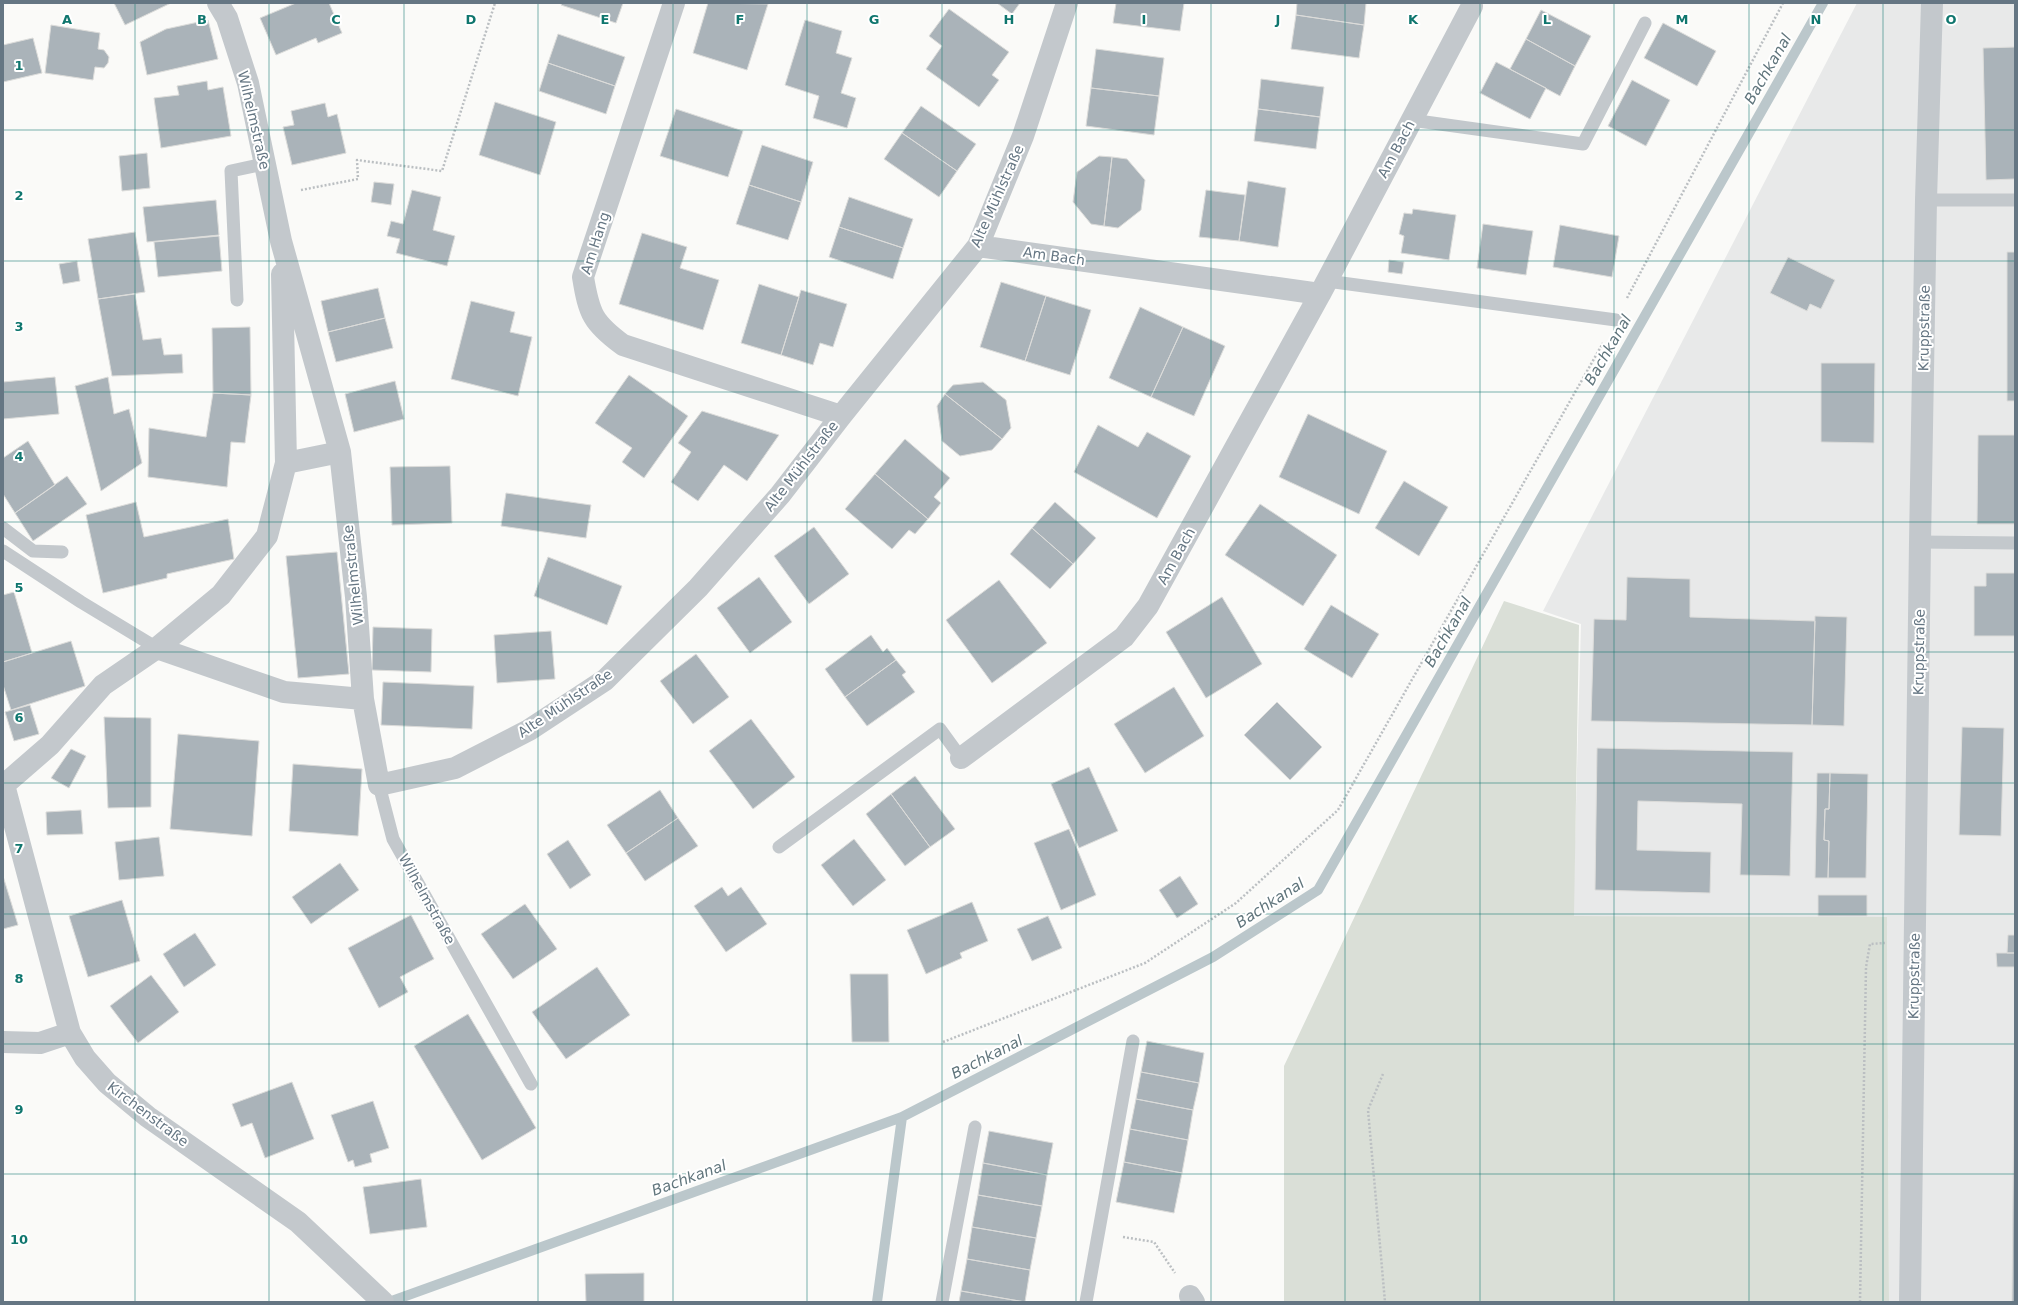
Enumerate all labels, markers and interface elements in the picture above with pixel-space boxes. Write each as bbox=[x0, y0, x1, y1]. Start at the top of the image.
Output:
text: A bbox=[62, 12, 72, 27]
text: B bbox=[197, 12, 207, 27]
text: C bbox=[331, 12, 341, 27]
text: D bbox=[466, 12, 477, 27]
text: E bbox=[601, 12, 609, 27]
text: F bbox=[736, 12, 744, 27]
text: G bbox=[869, 12, 879, 27]
text: H bbox=[1004, 12, 1014, 27]
text: I bbox=[1142, 12, 1146, 27]
text: J bbox=[1275, 12, 1280, 27]
text: K bbox=[1408, 12, 1419, 27]
text: L bbox=[1543, 12, 1551, 27]
text: M bbox=[1676, 12, 1688, 27]
text: N bbox=[1811, 12, 1821, 27]
text: O bbox=[1945, 12, 1957, 27]
water label: Bachkanal bbox=[1741, 30, 1796, 107]
text: 1 bbox=[14, 58, 24, 73]
street label: Wilhelmstraße bbox=[235, 69, 273, 171]
street label: Am Bach bbox=[1374, 118, 1418, 180]
street label: Alte Mühlstraße bbox=[967, 142, 1027, 250]
text: 2 bbox=[14, 188, 24, 203]
street label: Am Hang bbox=[577, 210, 613, 276]
street label: Am Bach bbox=[1022, 244, 1086, 268]
street label: Kruppstraße bbox=[1915, 285, 1933, 371]
water label: Bachkanal bbox=[1581, 311, 1636, 388]
text: 3 bbox=[14, 319, 24, 334]
street label: Alte Mühlstraße bbox=[761, 418, 841, 514]
text: 4 bbox=[14, 449, 24, 464]
street label: Wilhelmstraße bbox=[340, 524, 366, 626]
street label: Am Bach bbox=[1154, 525, 1198, 587]
text: 5 bbox=[14, 580, 24, 595]
water label: Bachkanal bbox=[1421, 593, 1476, 670]
street label: Kruppstraße bbox=[1910, 609, 1928, 695]
street label: Alte Mühlstraße bbox=[515, 666, 615, 740]
text: 6 bbox=[14, 710, 24, 725]
text: 7 bbox=[14, 841, 24, 856]
street label: Wilhelmstraße bbox=[396, 851, 458, 947]
water label: Bachkanal bbox=[1232, 874, 1308, 932]
street label: Kruppstraße bbox=[1905, 933, 1923, 1019]
text: 8 bbox=[14, 971, 24, 986]
water label: Bachkanal bbox=[948, 1031, 1027, 1083]
street label: Kirchenstraße bbox=[104, 1078, 192, 1150]
text: 9 bbox=[14, 1102, 24, 1117]
water label: Bachkanal bbox=[649, 1156, 729, 1200]
text: 10 bbox=[10, 1232, 28, 1247]

